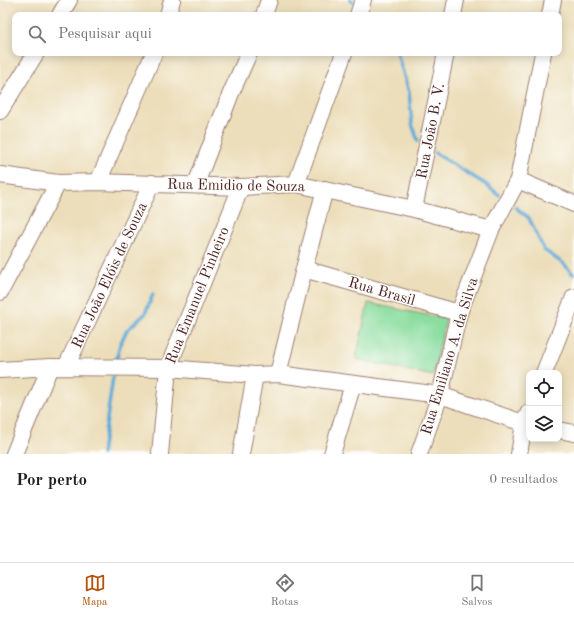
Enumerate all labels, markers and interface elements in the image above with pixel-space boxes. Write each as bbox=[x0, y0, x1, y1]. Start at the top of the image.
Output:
search box bbox=[12, 12, 562, 56]
icon: search bbox=[26, 23, 48, 45]
text: Pesquisar aqui bbox=[58, 27, 152, 42]
street label: Rua João B. V. bbox=[415, 82, 448, 180]
street label: Rua Emidio de Souza bbox=[167, 178, 306, 195]
street label: Rua João Elóis de Souza bbox=[70, 200, 151, 351]
street label: Rua Emanuel Pinheiro bbox=[164, 225, 233, 366]
street label: Rua Brasil bbox=[346, 276, 417, 309]
street label: Rua Emiliano A. da Silva bbox=[419, 276, 482, 437]
map controls bbox=[526, 370, 562, 442]
button: locate bbox=[526, 370, 562, 406]
button: layers bbox=[526, 406, 562, 442]
text: Por perto bbox=[16, 472, 87, 489]
text: 0 resultados bbox=[490, 473, 558, 486]
tab: Mapa bbox=[82, 572, 107, 610]
tab: Rotas bbox=[271, 572, 298, 610]
tab: Salvos bbox=[462, 572, 492, 610]

